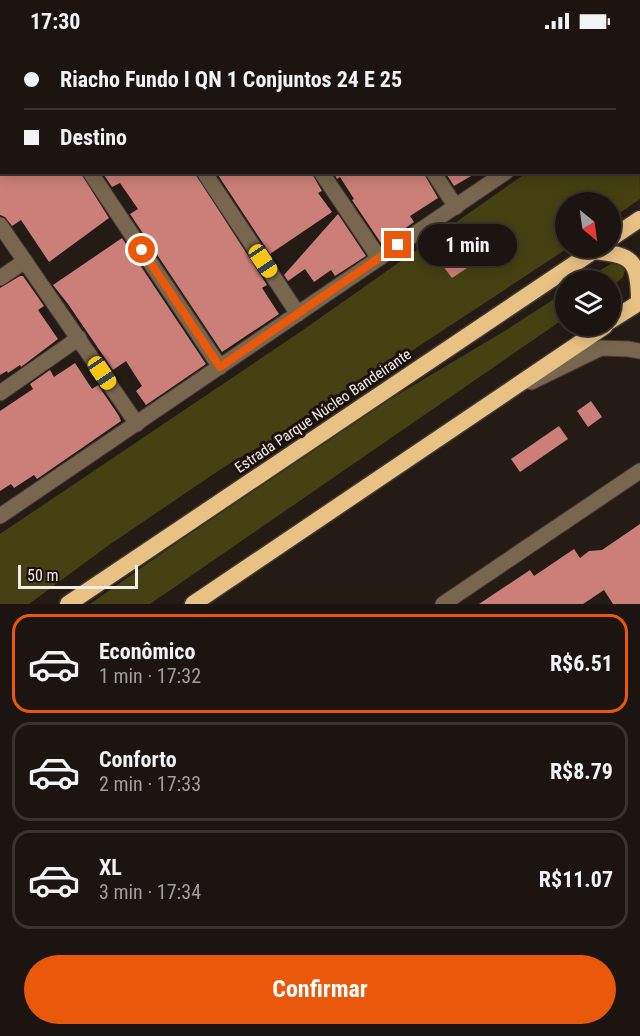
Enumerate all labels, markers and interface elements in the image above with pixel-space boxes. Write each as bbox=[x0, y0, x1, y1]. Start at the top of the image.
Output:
text: 17:30 bbox=[30, 9, 81, 34]
text: Riacho Fundo I QN 1 Conjuntos 24 E 25 bbox=[60, 67, 402, 92]
text: Destino bbox=[60, 125, 127, 150]
north arrow bbox=[555, 192, 621, 258]
map controls bbox=[555, 192, 621, 336]
callout: 1 min bbox=[419, 224, 518, 266]
route end bbox=[384, 231, 411, 258]
text: 1 min bbox=[445, 233, 490, 257]
route start bbox=[128, 236, 155, 263]
car bbox=[245, 241, 281, 281]
button: layers bbox=[555, 270, 621, 336]
street label: Estrada Parque Núcleo Bandeirante bbox=[231, 345, 415, 477]
car bbox=[84, 353, 120, 393]
scale bar bbox=[18, 562, 138, 590]
text: 50 m bbox=[27, 566, 59, 585]
icon: car bbox=[27, 637, 81, 691]
text: Econômico bbox=[99, 639, 195, 664]
text: R$6.51 bbox=[550, 651, 613, 676]
text: 1 min · 17:32 bbox=[99, 664, 201, 688]
icon: car bbox=[27, 745, 81, 799]
text: Conforto bbox=[99, 747, 177, 772]
text: R$8.79 bbox=[550, 759, 613, 784]
text: 2 min · 17:33 bbox=[99, 772, 201, 796]
icon: car bbox=[27, 853, 81, 907]
text: XL bbox=[99, 855, 122, 880]
text: R$11.07 bbox=[539, 867, 613, 892]
text: 3 min · 17:34 bbox=[99, 880, 201, 904]
button: Confirmar bbox=[24, 955, 616, 1024]

